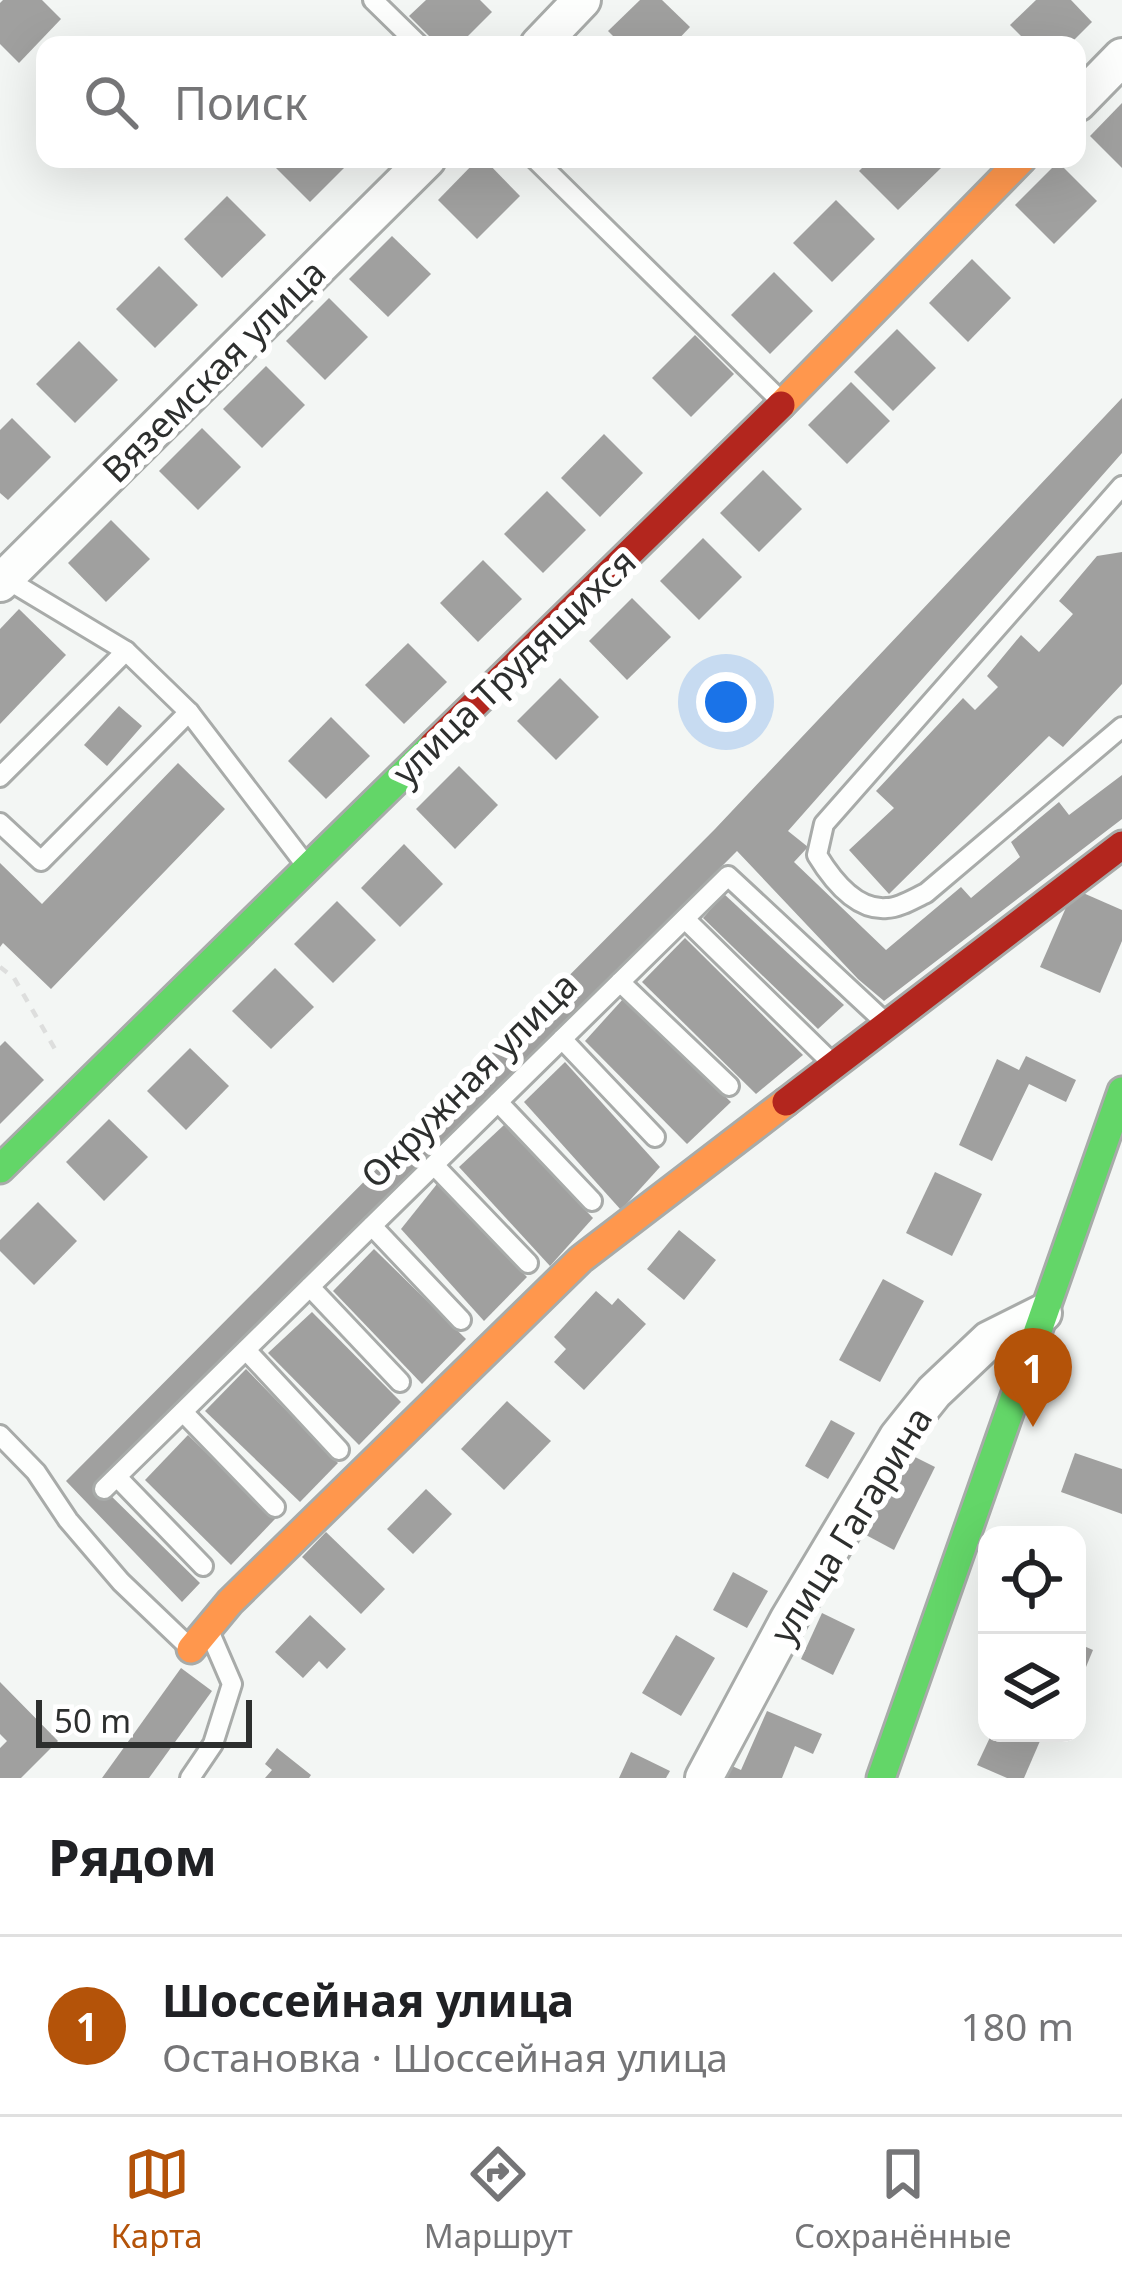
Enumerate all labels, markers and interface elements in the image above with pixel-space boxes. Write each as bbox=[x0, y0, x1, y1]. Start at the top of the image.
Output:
search box bbox=[36, 36, 1086, 168]
icon: search bbox=[78, 69, 144, 135]
text: Поиск bbox=[174, 72, 308, 133]
street label: Вяземская улица bbox=[91, 248, 336, 493]
street label: улица Трудящихся bbox=[381, 538, 646, 796]
your location bbox=[696, 672, 756, 732]
street label: Окружная улица bbox=[350, 961, 588, 1199]
pin: 1 bbox=[994, 1328, 1072, 1427]
street label: улица Гагарина bbox=[758, 1397, 943, 1652]
map controls bbox=[978, 1526, 1086, 1742]
button: locate bbox=[978, 1526, 1086, 1634]
button: layers bbox=[978, 1634, 1086, 1742]
scale bar bbox=[36, 1694, 252, 1747]
text: 50 m bbox=[54, 1698, 131, 1743]
text: Рядом bbox=[48, 1821, 217, 1891]
text: Шоссейная улица bbox=[162, 1969, 574, 2030]
text: 1 bbox=[76, 1999, 98, 2052]
text: 180 m bbox=[960, 1999, 1074, 2052]
text: Остановка · Шоссейная улица bbox=[162, 2030, 728, 2083]
tab: Карта bbox=[111, 2141, 203, 2258]
tab: Маршрут bbox=[424, 2141, 573, 2258]
tab: Сохранённые bbox=[794, 2141, 1011, 2258]

